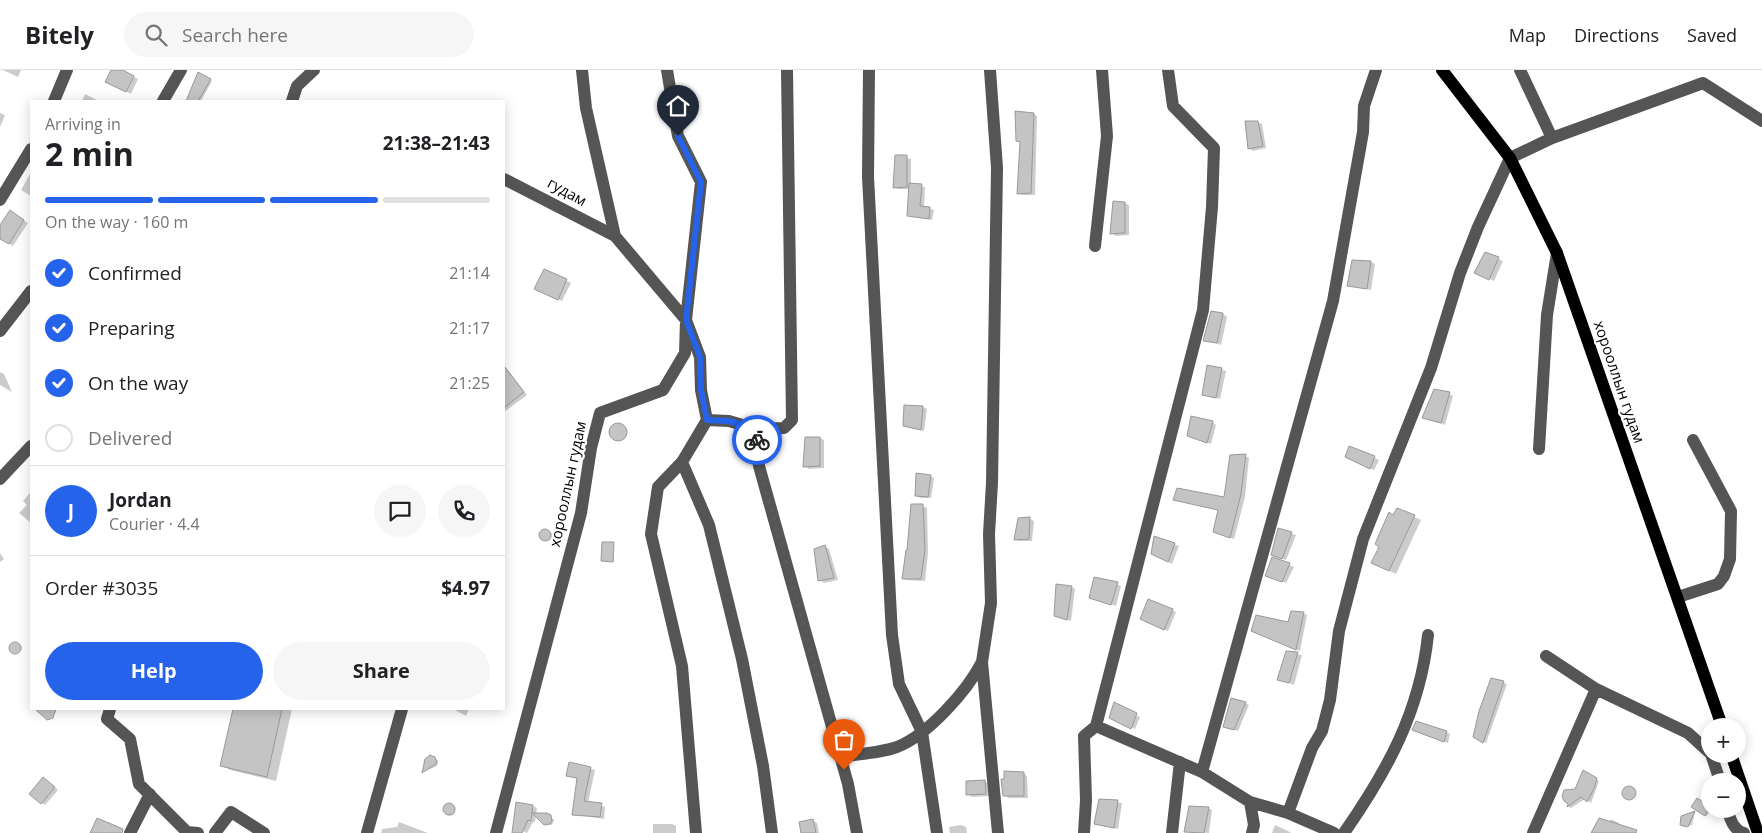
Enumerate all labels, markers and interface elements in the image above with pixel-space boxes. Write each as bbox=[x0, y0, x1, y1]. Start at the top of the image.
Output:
search box bbox=[124, 12, 474, 57]
text: Bitely bbox=[25, 18, 94, 51]
icon: search bbox=[142, 21, 170, 49]
text: Search here bbox=[182, 22, 288, 48]
text: Map bbox=[1509, 23, 1546, 47]
text: Directions bbox=[1574, 23, 1659, 47]
text: Saved bbox=[1687, 23, 1737, 47]
pin bbox=[657, 85, 699, 136]
icon: home bbox=[664, 92, 692, 120]
text: Arriving in bbox=[45, 113, 121, 135]
text: 21:38–21:43 bbox=[383, 130, 490, 156]
text: 2 min bbox=[45, 132, 134, 175]
street label: гудам bbox=[544, 172, 591, 210]
text: On the way · 160 m bbox=[45, 211, 188, 233]
icon: check bbox=[45, 259, 73, 287]
text: Confirmed bbox=[88, 260, 182, 286]
text: 21:14 bbox=[449, 262, 490, 284]
icon: check bbox=[45, 314, 73, 342]
text: Preparing bbox=[88, 315, 175, 341]
text: 21:17 bbox=[449, 317, 490, 339]
street label: хорооллын гудам bbox=[1590, 318, 1650, 446]
icon: check bbox=[45, 369, 73, 397]
text: On the way bbox=[88, 370, 188, 396]
text: 21:25 bbox=[449, 372, 490, 394]
courier bbox=[732, 415, 782, 465]
street label: хорооллын гудам bbox=[544, 419, 590, 549]
text: Delivered bbox=[88, 425, 172, 451]
icon: bike bbox=[743, 426, 771, 454]
button: chat bbox=[374, 485, 426, 537]
button: phone bbox=[438, 485, 490, 537]
text: Jordan bbox=[109, 487, 172, 513]
text: J bbox=[68, 498, 74, 524]
text: Courier · 4.4 bbox=[109, 513, 200, 535]
text: Order #3035 bbox=[45, 575, 158, 601]
text: $4.97 bbox=[441, 575, 490, 601]
button: Help bbox=[45, 642, 263, 700]
button: Share bbox=[273, 642, 490, 700]
map controls bbox=[1701, 718, 1746, 818]
button: + bbox=[1701, 718, 1746, 763]
pin bbox=[823, 719, 865, 770]
icon: bag bbox=[830, 726, 858, 754]
button: − bbox=[1701, 773, 1746, 818]

